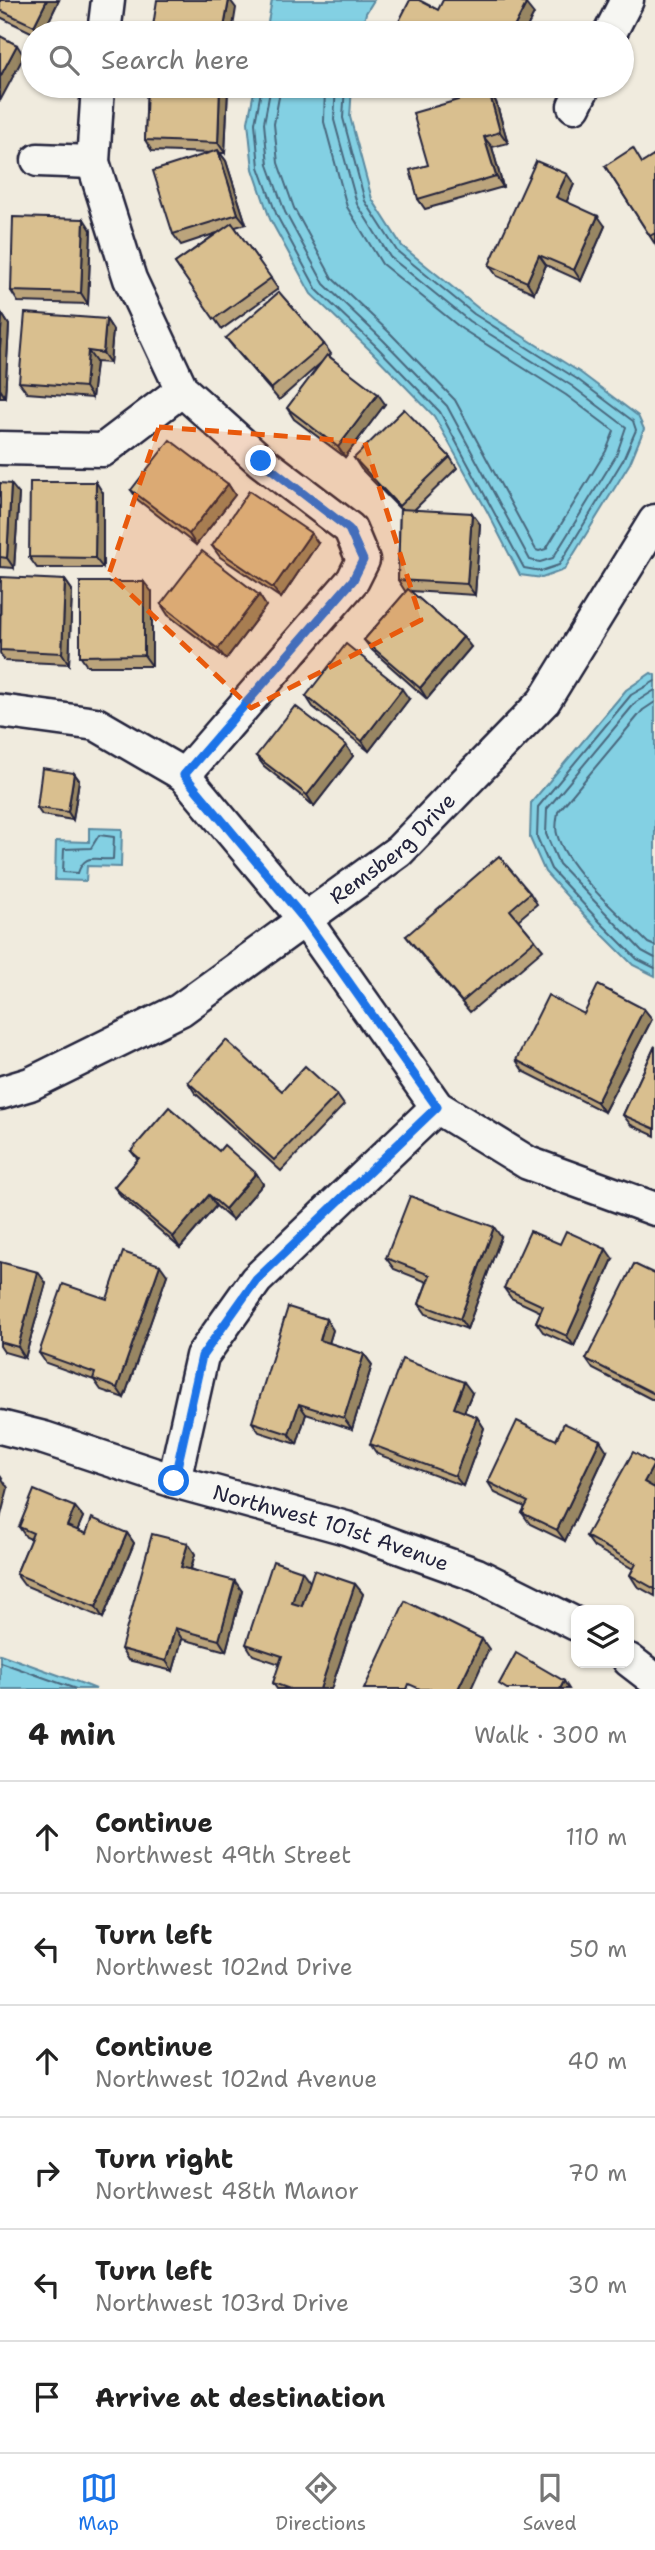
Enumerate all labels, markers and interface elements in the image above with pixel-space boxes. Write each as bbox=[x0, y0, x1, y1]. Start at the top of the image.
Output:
search box bbox=[21, 21, 634, 98]
icon: search bbox=[45, 41, 83, 79]
text: Search here bbox=[101, 42, 250, 77]
route end bbox=[245, 445, 276, 476]
street label: Remsberg Drive bbox=[324, 787, 462, 911]
route start bbox=[158, 1465, 189, 1496]
street label: Northwest 101st Avenue bbox=[210, 1478, 453, 1578]
map controls bbox=[571, 1605, 634, 1668]
button: layers bbox=[571, 1605, 634, 1668]
text: 4 min bbox=[28, 1714, 115, 1755]
text: Walk · 300 m bbox=[474, 1720, 627, 1750]
text: Continue bbox=[95, 1805, 213, 1840]
icon: ahead bbox=[28, 1818, 66, 1856]
text: 110 m bbox=[565, 1822, 627, 1852]
text: Northwest 49th Street bbox=[95, 1840, 351, 1870]
text: Turn left bbox=[95, 1917, 212, 1952]
icon: left bbox=[28, 1930, 66, 1968]
text: 50 m bbox=[569, 1934, 627, 1964]
text: Northwest 102nd Drive bbox=[95, 1952, 353, 1982]
text: Continue bbox=[95, 2029, 213, 2064]
icon: ahead bbox=[28, 2042, 66, 2080]
text: 40 m bbox=[567, 2046, 627, 2076]
text: Northwest 102nd Avenue bbox=[95, 2064, 377, 2094]
text: Turn right bbox=[95, 2141, 233, 2176]
icon: right bbox=[28, 2154, 66, 2192]
text: 70 m bbox=[568, 2158, 627, 2188]
text: Northwest 48th Manor bbox=[95, 2176, 359, 2206]
text: Turn left bbox=[95, 2253, 212, 2288]
icon: left bbox=[28, 2266, 66, 2304]
text: 30 m bbox=[568, 2270, 627, 2300]
text: Northwest 103rd Drive bbox=[95, 2288, 349, 2318]
icon: arrive bbox=[28, 2378, 66, 2416]
text: Arrive at destination bbox=[95, 2380, 385, 2415]
tab: Map bbox=[78, 2469, 119, 2536]
tab: Directions bbox=[276, 2469, 366, 2536]
tab: Saved bbox=[523, 2469, 577, 2536]

